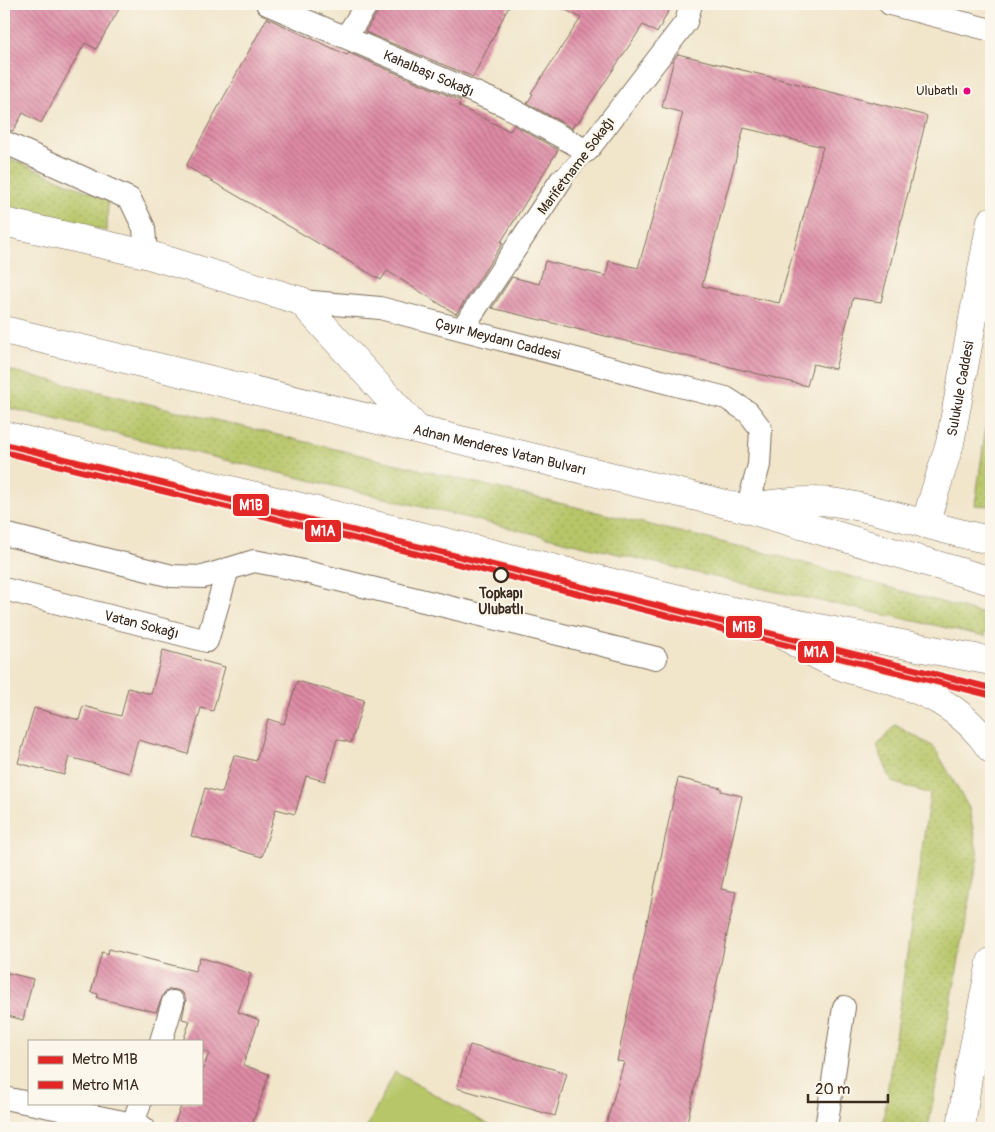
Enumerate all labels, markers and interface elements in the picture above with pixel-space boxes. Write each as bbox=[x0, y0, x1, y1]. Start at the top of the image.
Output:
street label: Kahalbaşı Sokağı bbox=[381, 46, 477, 100]
place label: Ulubatlı bbox=[916, 83, 958, 99]
marker: Ulubatlı bbox=[962, 86, 972, 96]
street label: Marifetname Sokağı bbox=[534, 114, 618, 218]
street label: Çayır Meydanı Caddesi bbox=[433, 314, 563, 363]
street label: Sulukule Caddesi bbox=[943, 339, 977, 438]
street label: Adnan Menderes Vatan Bulvarı bbox=[411, 420, 588, 479]
line badge: M1B bbox=[232, 493, 270, 517]
text: M1B bbox=[239, 497, 263, 514]
line badge: M1A bbox=[304, 519, 342, 543]
text: M1A bbox=[311, 523, 335, 540]
marker: Topkapı Ulubatlı bbox=[493, 567, 509, 583]
place label: Topkapı Ulubatlı bbox=[478, 585, 524, 618]
street label: Vatan Sokağı bbox=[102, 607, 181, 642]
line badge: M1B bbox=[725, 615, 763, 639]
text: M1B bbox=[732, 619, 756, 636]
line badge: M1A bbox=[797, 640, 835, 664]
text: M1A bbox=[804, 644, 828, 661]
legend bbox=[28, 1040, 202, 1104]
text: Metro M1B bbox=[72, 1050, 138, 1069]
scale bar bbox=[808, 1072, 888, 1104]
text: Metro M1A bbox=[72, 1076, 139, 1095]
text: 20 m bbox=[815, 1080, 850, 1099]

